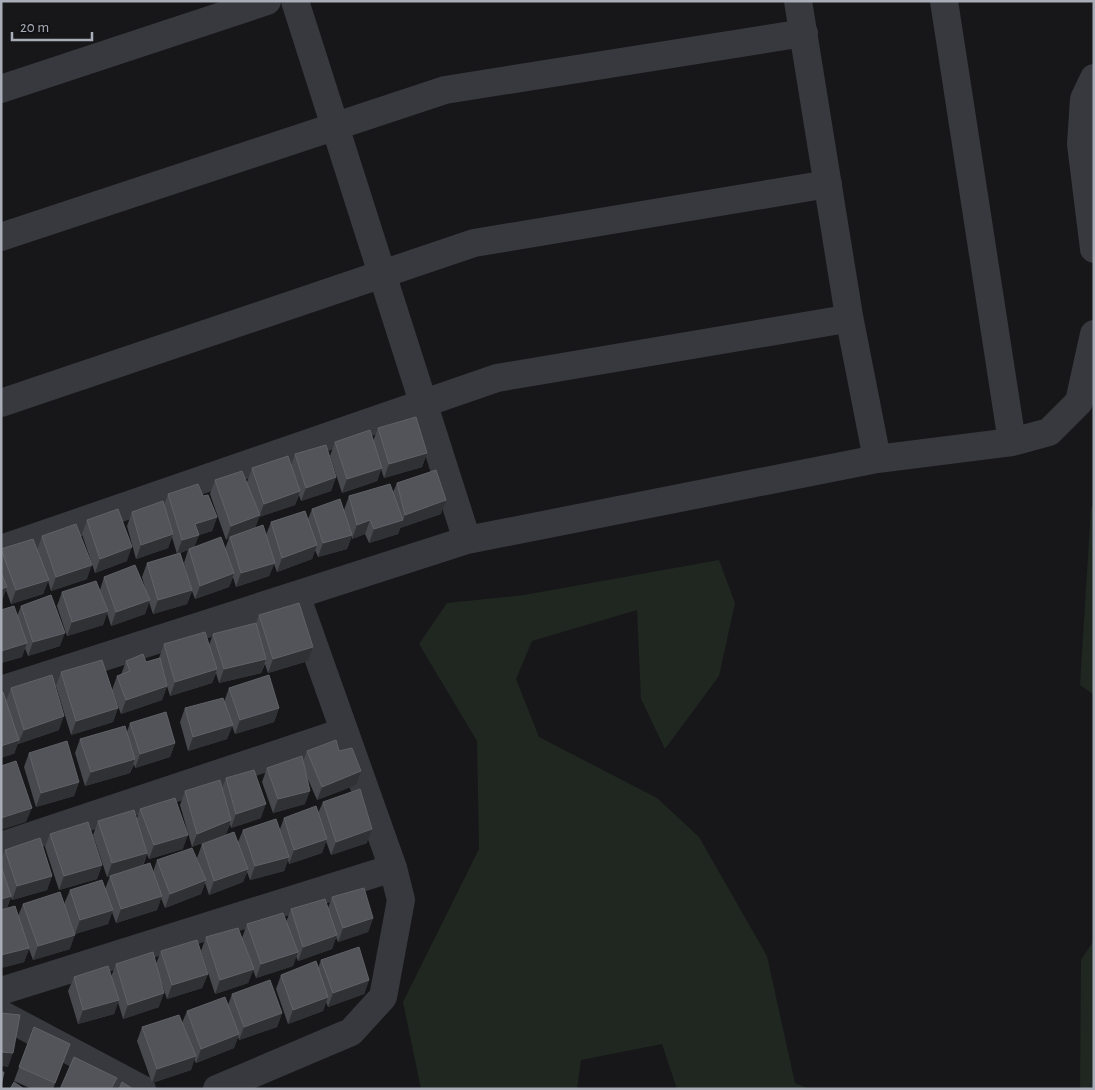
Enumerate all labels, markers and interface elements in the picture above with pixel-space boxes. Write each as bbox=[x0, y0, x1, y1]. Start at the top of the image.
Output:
scale bar bbox=[12, 10, 92, 42]
text: 20 m bbox=[20, 20, 49, 35]

